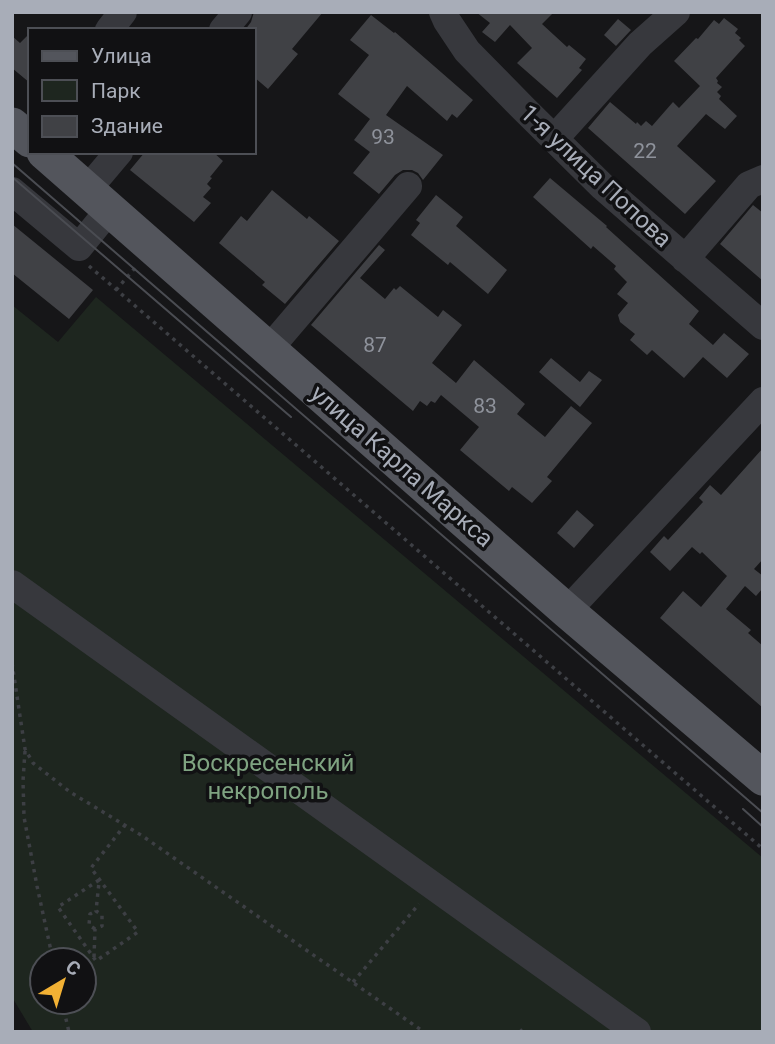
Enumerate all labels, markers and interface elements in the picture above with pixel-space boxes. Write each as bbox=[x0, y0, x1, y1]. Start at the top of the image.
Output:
legend bbox=[28, 28, 256, 154]
text: Улица bbox=[91, 44, 152, 68]
text: Парк bbox=[91, 79, 141, 103]
street label: 1-я улица Попова bbox=[515, 99, 677, 253]
text: Здание bbox=[91, 114, 163, 138]
house number: 93 bbox=[371, 125, 395, 149]
house number: 22 bbox=[633, 139, 657, 163]
house number: 87 bbox=[363, 333, 387, 357]
street label: улица Карла Маркса bbox=[305, 379, 499, 553]
house number: 83 bbox=[473, 394, 497, 418]
park label: Воскресенский некрополь bbox=[182, 749, 354, 805]
north arrow bbox=[28, 946, 98, 1016]
text: С bbox=[61, 955, 85, 981]

